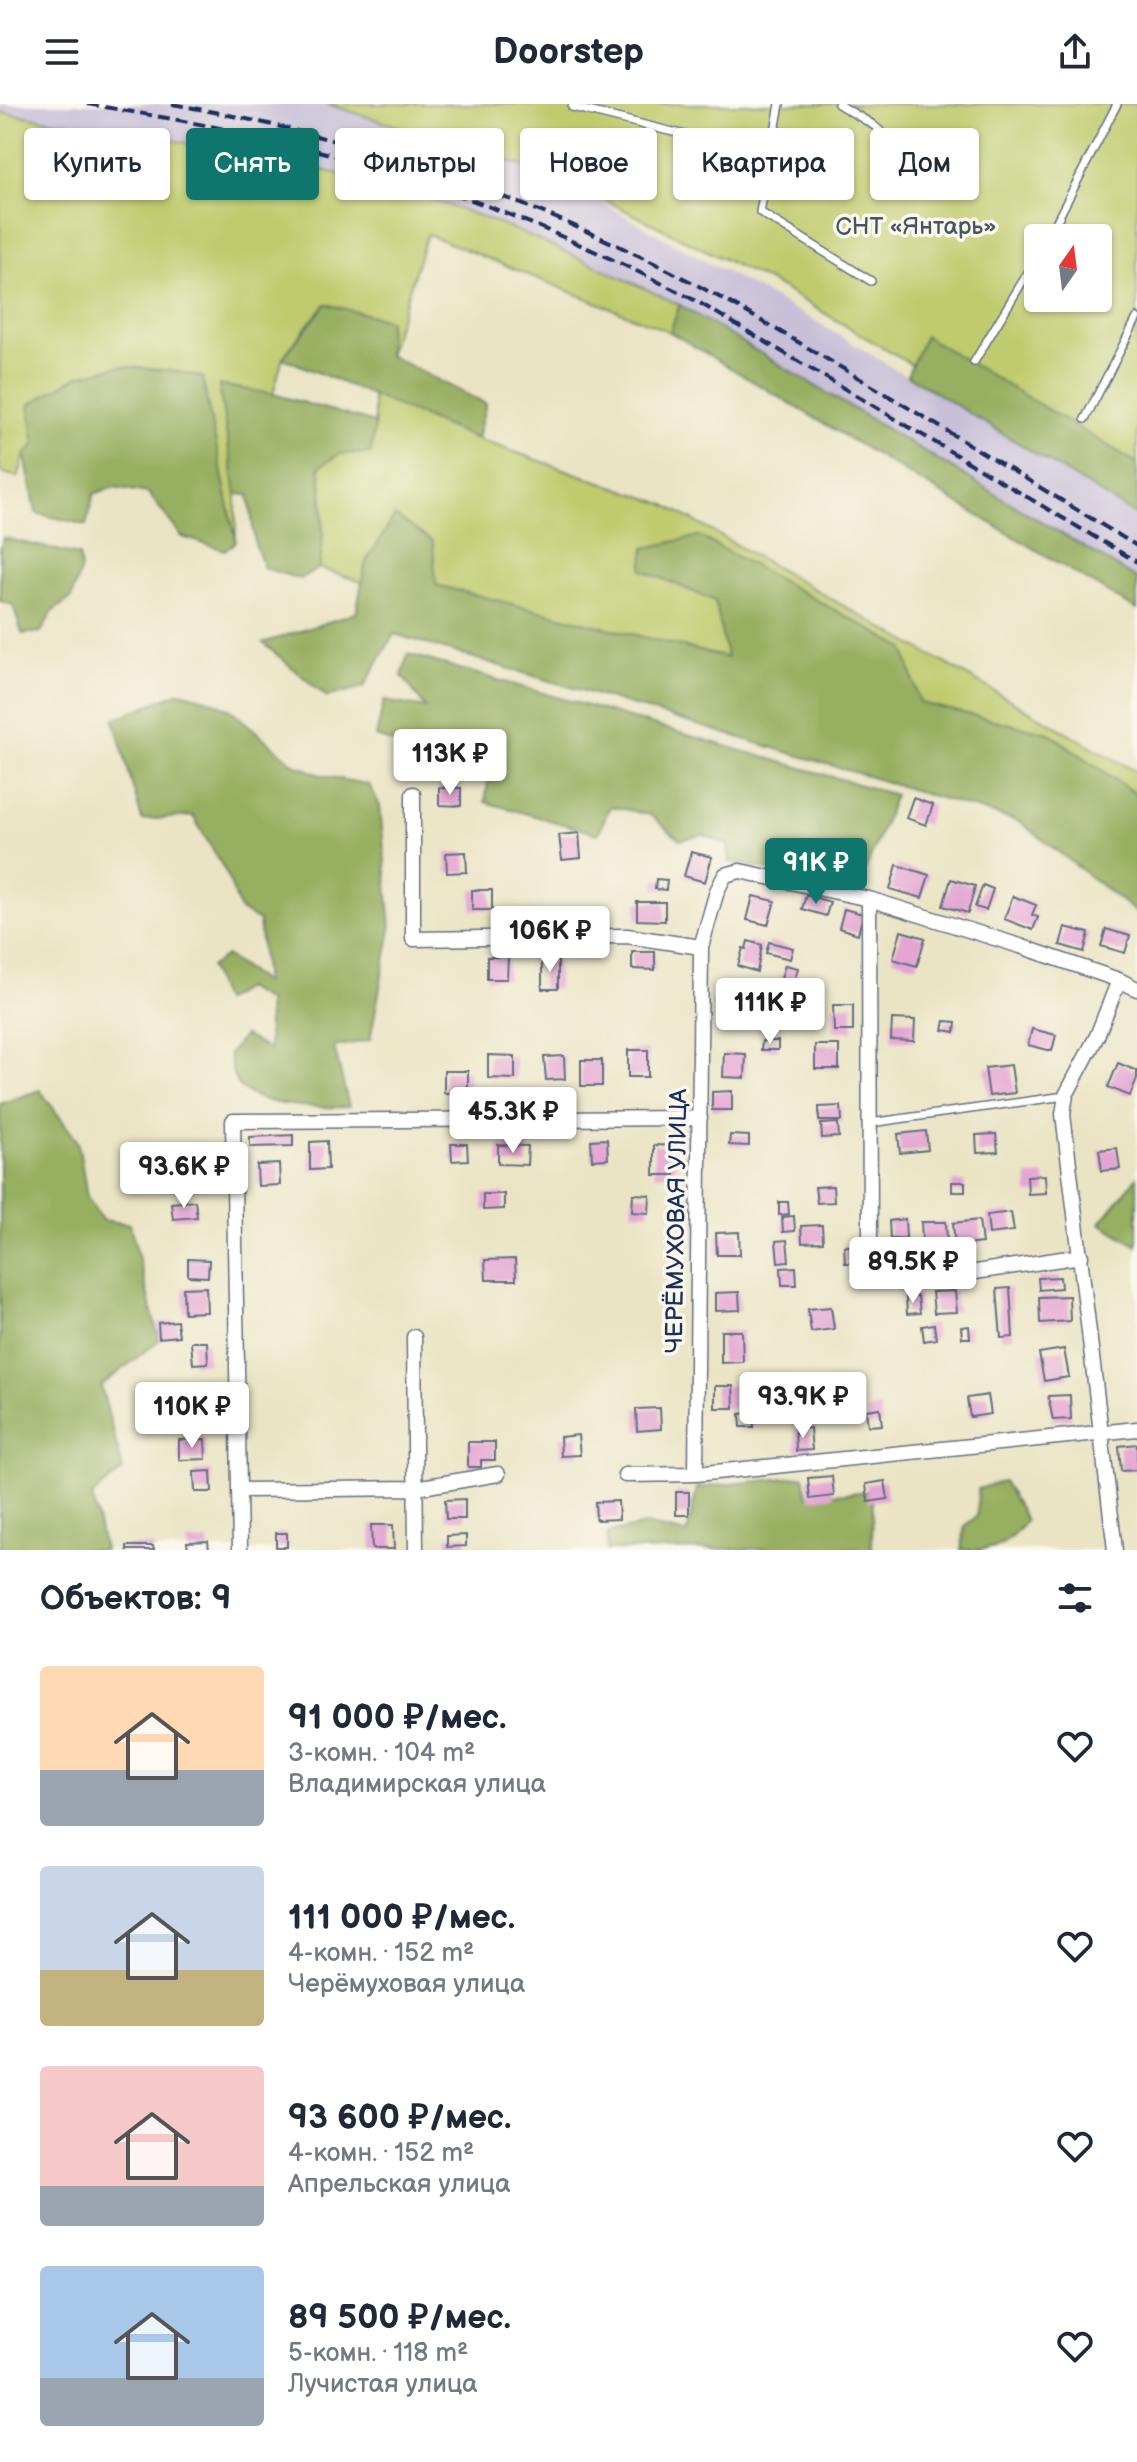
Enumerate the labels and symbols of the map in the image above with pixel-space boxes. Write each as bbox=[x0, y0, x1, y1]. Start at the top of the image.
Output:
park label: СНТ «Янтарь» bbox=[835, 212, 997, 241]
north arrow bbox=[1024, 224, 1112, 312]
pin: 113K ₽ bbox=[385, 729, 515, 797]
pin: 91K ₽ bbox=[760, 838, 872, 906]
pin: 106K ₽ bbox=[485, 906, 615, 974]
pin: 111K ₽ bbox=[705, 978, 835, 1046]
pin: 45.3K ₽ bbox=[439, 1087, 587, 1155]
street label: ЧЕРЁМУХОВАЯ УЛИЦА bbox=[660, 1088, 693, 1354]
pin: 93.6K ₽ bbox=[110, 1142, 258, 1210]
pin: 89.5K ₽ bbox=[839, 1237, 987, 1305]
pin: 93.9K ₽ bbox=[729, 1372, 877, 1440]
pin: 110K ₽ bbox=[127, 1382, 257, 1450]

